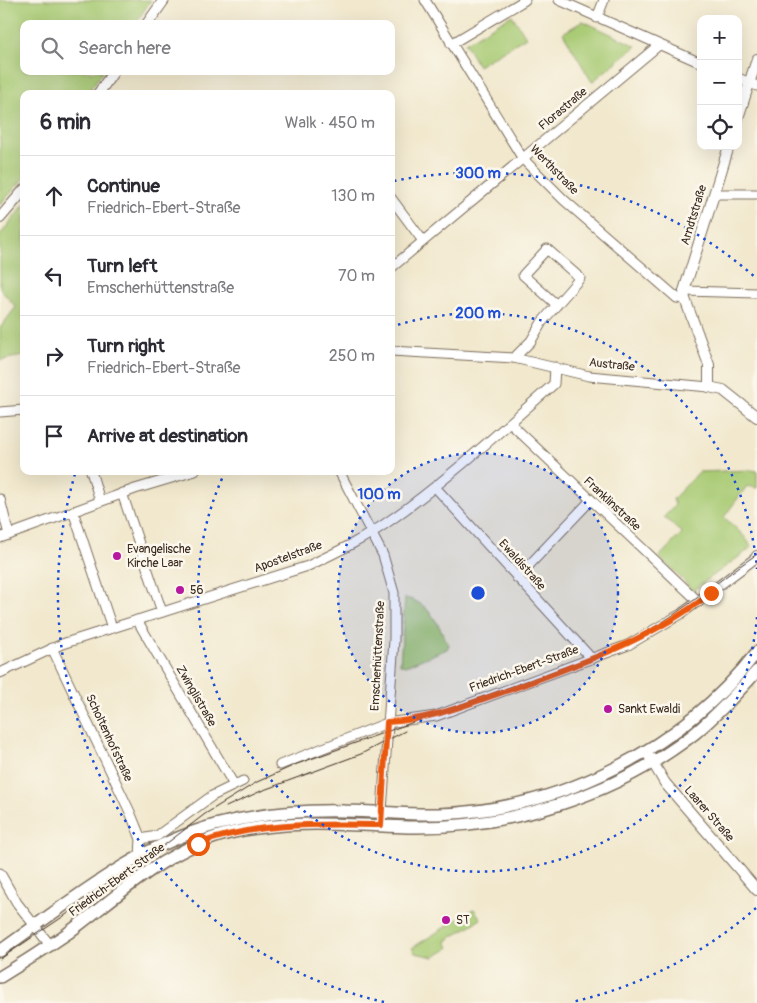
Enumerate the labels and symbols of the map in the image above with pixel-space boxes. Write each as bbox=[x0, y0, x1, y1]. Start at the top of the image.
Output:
street label: Florastraße bbox=[536, 84, 590, 134]
street label: Werthstraße bbox=[527, 142, 581, 198]
text: 300 m bbox=[455, 164, 501, 183]
street label: Arndtstraße bbox=[678, 183, 710, 247]
text: 200 m bbox=[455, 304, 501, 323]
street label: Austraße bbox=[588, 355, 636, 375]
street label: Franklinstraße bbox=[580, 474, 644, 534]
text: 100 m bbox=[358, 485, 400, 504]
street label: Ewaldistraße bbox=[495, 536, 549, 594]
street label: Apostelstraße bbox=[252, 538, 324, 576]
place label: Evangelische Kirche Laar bbox=[127, 542, 191, 571]
marker: Evangelische Kirche Laar bbox=[111, 550, 123, 562]
route end bbox=[700, 582, 723, 605]
place label: 56 bbox=[190, 583, 204, 598]
marker: 56 bbox=[174, 584, 186, 596]
centre of rings bbox=[469, 584, 487, 602]
street label: Emscherhüttenstraße bbox=[368, 600, 388, 711]
street label: Friedrich-Ebert-Straße bbox=[467, 642, 581, 696]
street label: Zwinglistraße bbox=[172, 663, 220, 729]
street label: Scholtenhofstraße bbox=[82, 692, 136, 784]
place label: Sankt Ewaldi bbox=[618, 702, 680, 717]
marker: Sankt Ewaldi bbox=[602, 703, 614, 715]
street label: Laarer Straße bbox=[681, 783, 737, 845]
route start bbox=[187, 833, 210, 856]
street label: Friedrich-Ebert-Straße bbox=[66, 840, 168, 920]
place label: ST bbox=[456, 913, 470, 928]
marker: ST bbox=[440, 914, 452, 926]

